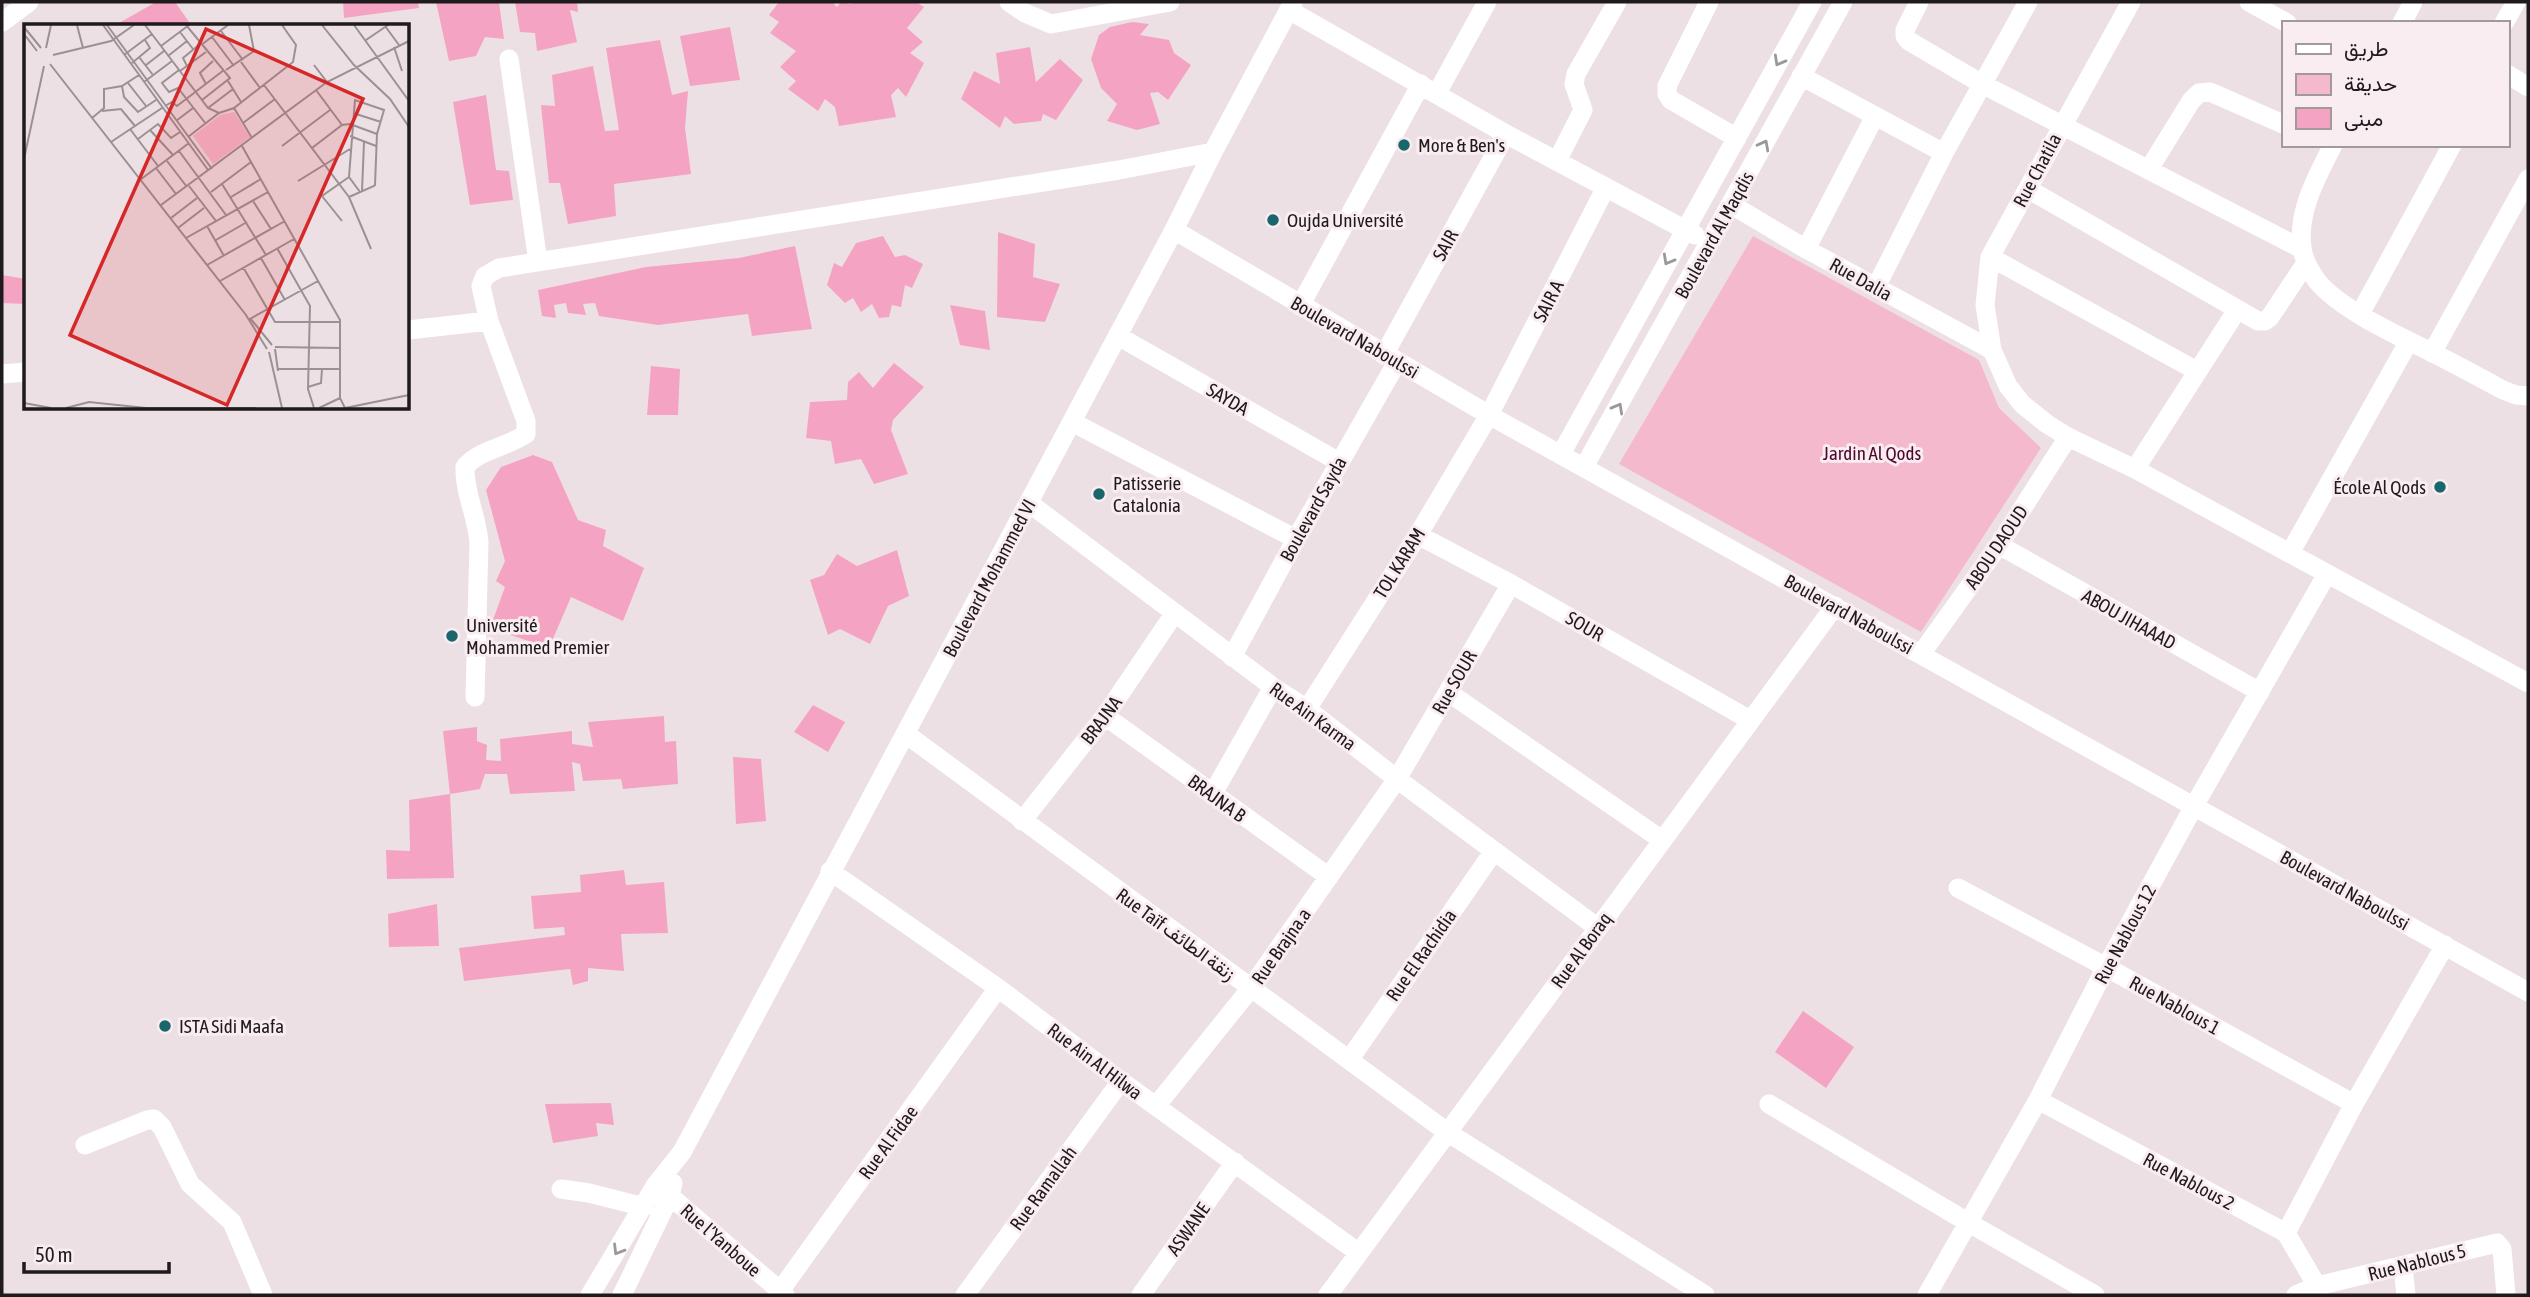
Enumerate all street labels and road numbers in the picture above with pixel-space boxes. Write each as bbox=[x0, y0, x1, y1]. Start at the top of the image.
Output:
street label: Rue Chatila bbox=[2008, 129, 2066, 211]
street label: Boulevard Al Maqdis bbox=[1670, 167, 1758, 302]
street label: SAIR bbox=[1428, 225, 1463, 264]
street label: Rue Dalia bbox=[1826, 253, 1896, 305]
street label: SAIR A bbox=[1528, 276, 1568, 325]
street label: Boulevard Naboulssi bbox=[1287, 291, 1423, 383]
street label: SAYDA bbox=[1203, 378, 1253, 420]
street label: Boulevard Sayda bbox=[1275, 453, 1351, 565]
street label: Boulevard Mohammed VI bbox=[938, 495, 1040, 661]
street label: ABOU DAOUD bbox=[1960, 501, 2032, 593]
street label: TOL KARAM bbox=[1369, 524, 1429, 602]
street label: Boulevard Naboulssi bbox=[1781, 569, 1917, 659]
street label: ABOU JIHAAAD bbox=[2078, 584, 2180, 654]
street label: SOUR bbox=[1562, 607, 1608, 646]
street label: Rue SOUR bbox=[1427, 646, 1481, 718]
street label: Rue Ain Karma bbox=[1266, 677, 1360, 755]
street label: BRAJNA bbox=[1076, 691, 1127, 748]
street label: BRAJNA B bbox=[1184, 770, 1250, 826]
street label: Boulevard Naboulssi bbox=[2277, 845, 2413, 935]
street label: Rue Nablous 12 bbox=[2090, 881, 2160, 987]
street label: Rue Taïf زنقة الطائف bbox=[1112, 883, 1240, 985]
street label: Rue Brajna.a bbox=[1247, 904, 1315, 988]
street label: Rue El Rachidia bbox=[1381, 905, 1461, 1005]
street label: Rue Al Boraq bbox=[1546, 908, 1616, 992]
street label: Rue Nablous 1 bbox=[2126, 971, 2224, 1039]
street label: Rue Ain Al Hilwa bbox=[1043, 1018, 1147, 1104]
street label: Rue Al Fidae bbox=[854, 1101, 922, 1183]
street label: Rue Ramallah bbox=[1005, 1142, 1081, 1234]
street label: Rue Nablous 2 bbox=[2140, 1148, 2238, 1214]
street label: ASWANE bbox=[1162, 1198, 1214, 1260]
street label: Rue l’Yanboue bbox=[676, 1199, 766, 1281]
street label: Rue Nablous 5 bbox=[2366, 1239, 2468, 1285]

